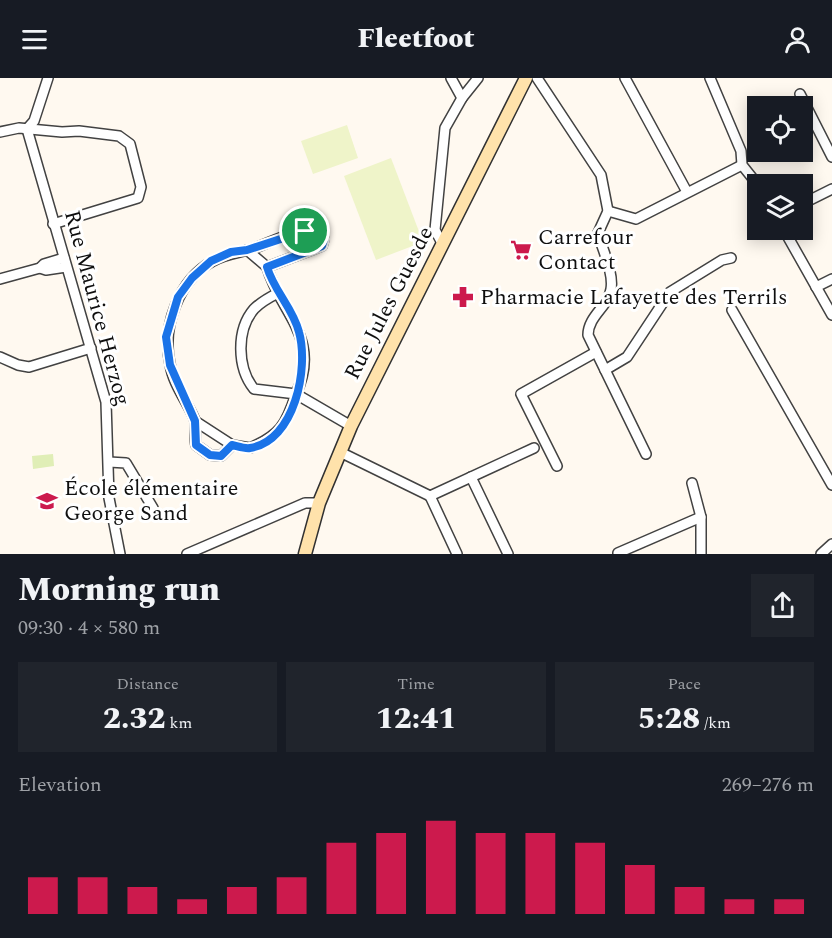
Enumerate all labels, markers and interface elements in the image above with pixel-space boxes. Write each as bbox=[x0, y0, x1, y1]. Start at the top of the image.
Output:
text: Fleetfoot bbox=[358, 18, 474, 60]
icon: menu bbox=[18, 23, 51, 56]
icon: person bbox=[781, 23, 814, 56]
map controls bbox=[747, 96, 813, 240]
button: locate bbox=[747, 96, 813, 162]
button: layers bbox=[747, 174, 813, 240]
pin bbox=[279, 205, 330, 256]
street label: Rue Maurice Herzog bbox=[55, 207, 139, 409]
icon: arrive bbox=[288, 214, 321, 247]
street label: Rue Jules Guesde bbox=[336, 221, 442, 385]
place label: Carrefour Contact bbox=[538, 221, 634, 279]
supermarket icon: Carrefour Contact bbox=[509, 238, 533, 262]
place label: Pharmacie Lafayette des Terrils bbox=[480, 281, 788, 314]
pharmacy icon: Pharmacie Lafayette des Terrils bbox=[451, 285, 475, 309]
place label: École élémentaire George Sand bbox=[64, 472, 238, 530]
school or university icon: École élémentaire George Sand bbox=[35, 489, 59, 513]
text: Morning run bbox=[18, 565, 220, 615]
button: share bbox=[751, 574, 814, 637]
text: 09:30 · 4 × 580 m bbox=[18, 613, 160, 643]
text: Distance bbox=[116, 672, 179, 696]
text: Time bbox=[397, 672, 435, 696]
text: Pace bbox=[668, 672, 701, 696]
text: 2.32 bbox=[103, 696, 166, 742]
text: 12:41 bbox=[376, 696, 456, 742]
text: 5:28 bbox=[638, 696, 700, 742]
text: km bbox=[166, 711, 192, 735]
text: /km bbox=[700, 711, 731, 735]
text: Elevation bbox=[18, 770, 102, 800]
text: 269–276 m bbox=[722, 770, 814, 800]

